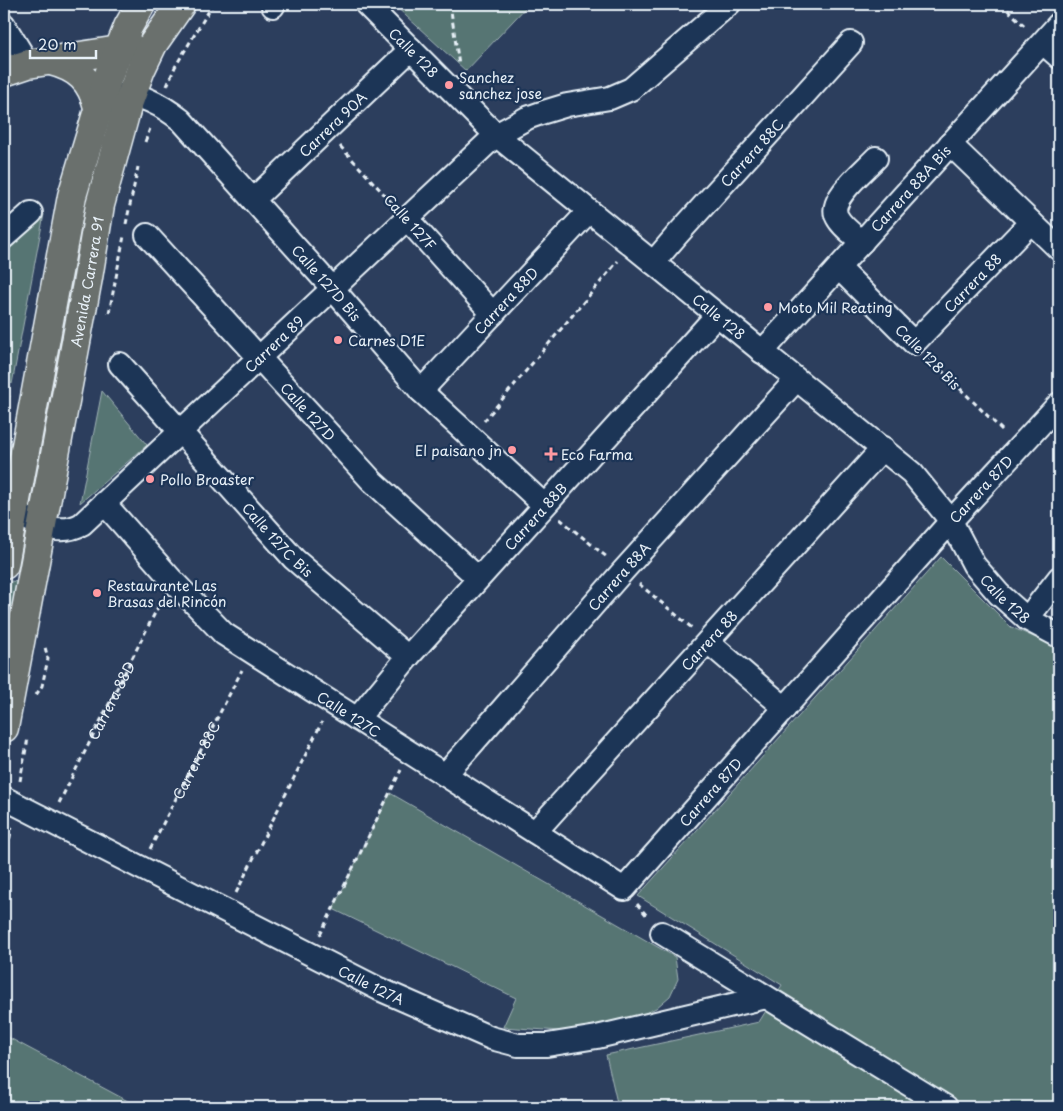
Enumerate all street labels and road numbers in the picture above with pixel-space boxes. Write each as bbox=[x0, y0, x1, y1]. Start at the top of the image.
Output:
street label: Calle 128 bbox=[384, 23, 444, 82]
street label: Carrera 90A bbox=[294, 86, 371, 162]
street label: Carrera 88C bbox=[715, 114, 788, 191]
street label: Carrera 88A Bis bbox=[865, 140, 955, 236]
street label: Calle 127F bbox=[379, 189, 441, 255]
street label: Avenida Carrera 91 bbox=[65, 215, 108, 349]
street label: Calle 127D Bis bbox=[287, 240, 366, 325]
street label: Carrera 88 bbox=[939, 248, 1006, 317]
street label: Carrera 88D bbox=[469, 262, 543, 339]
street label: Calle 128 bbox=[688, 288, 750, 344]
street label: Carrera 89 bbox=[239, 310, 308, 377]
street label: Calle 128 Bis bbox=[890, 319, 966, 395]
street label: Calle 127D bbox=[276, 377, 341, 445]
street label: Carrera 87D bbox=[944, 450, 1017, 528]
street label: Carrera 88B bbox=[499, 478, 571, 555]
street label: Calle 127C Bis bbox=[238, 497, 318, 582]
street label: Carrera 88A bbox=[583, 537, 655, 615]
street label: Calle 128 bbox=[975, 569, 1035, 628]
street label: Carrera 88 bbox=[676, 605, 742, 675]
street label: Carrera 88D bbox=[82, 657, 140, 743]
street label: Calle 127C bbox=[313, 686, 385, 742]
street label: Carrera 88C bbox=[167, 717, 225, 803]
street label: Carrera 87D bbox=[674, 753, 747, 831]
street label: Calle 127A bbox=[335, 959, 408, 1009]

